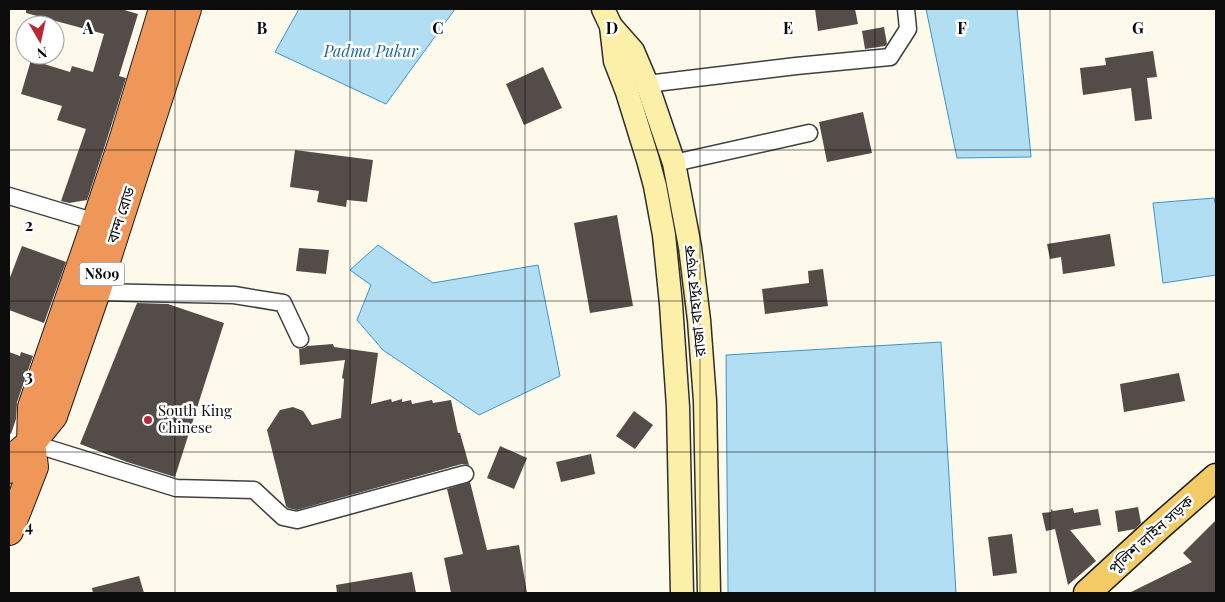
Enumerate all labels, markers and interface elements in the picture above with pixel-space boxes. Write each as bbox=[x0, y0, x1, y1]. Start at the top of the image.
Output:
north arrow bbox=[15, 15, 65, 65]
text: A bbox=[82, 17, 94, 38]
text: B bbox=[257, 17, 268, 38]
text: C bbox=[432, 17, 444, 38]
text: D bbox=[606, 17, 618, 38]
text: E bbox=[783, 17, 793, 38]
text: F bbox=[957, 17, 967, 38]
text: G bbox=[1132, 17, 1144, 38]
water label: Padma Pukur bbox=[323, 40, 419, 61]
text: N bbox=[36, 43, 49, 64]
street label: বান্দ রোড bbox=[101, 183, 139, 247]
text: 2 bbox=[25, 214, 33, 235]
street label: রাজা বাহাদুর সড়ক bbox=[678, 244, 710, 359]
road number: N809 bbox=[80, 262, 124, 286]
text: 3 bbox=[25, 365, 33, 386]
place label: South King Chinese bbox=[158, 400, 232, 437]
marker: South King Chinese bbox=[142, 414, 154, 426]
street label: পুলিশ লাইন সড়ক bbox=[1104, 490, 1198, 578]
text: 4 bbox=[25, 515, 33, 536]

